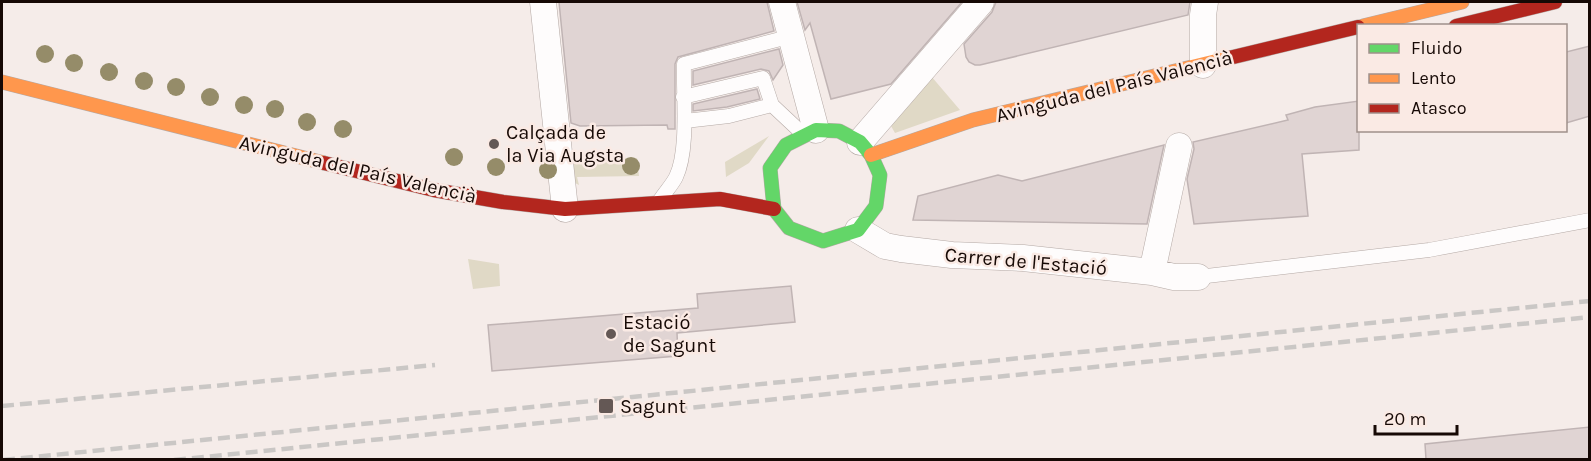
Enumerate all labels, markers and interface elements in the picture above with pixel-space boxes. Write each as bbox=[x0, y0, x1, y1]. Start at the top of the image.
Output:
legend bbox=[1357, 24, 1567, 132]
text: Fluido bbox=[1411, 37, 1462, 59]
street label: Avinguda del País Valencià bbox=[994, 46, 1235, 127]
text: Lento bbox=[1411, 67, 1456, 89]
text: Atasco bbox=[1411, 97, 1467, 119]
place label: Calçada de la Via Augsta bbox=[506, 121, 624, 167]
street label: Avinguda del País Valencià bbox=[237, 131, 479, 208]
marker: Calçada de la Via Augsta bbox=[487, 137, 501, 151]
street label: Carrer de l'Estació bbox=[944, 243, 1108, 280]
place label: Estació de Sagunt bbox=[623, 311, 716, 357]
marker: Estació de Sagunt bbox=[604, 327, 618, 341]
place label: Sagunt bbox=[620, 395, 687, 418]
marker: Sagunt bbox=[597, 397, 615, 415]
scale bar bbox=[1375, 398, 1458, 436]
text: 20 m bbox=[1384, 408, 1426, 430]

